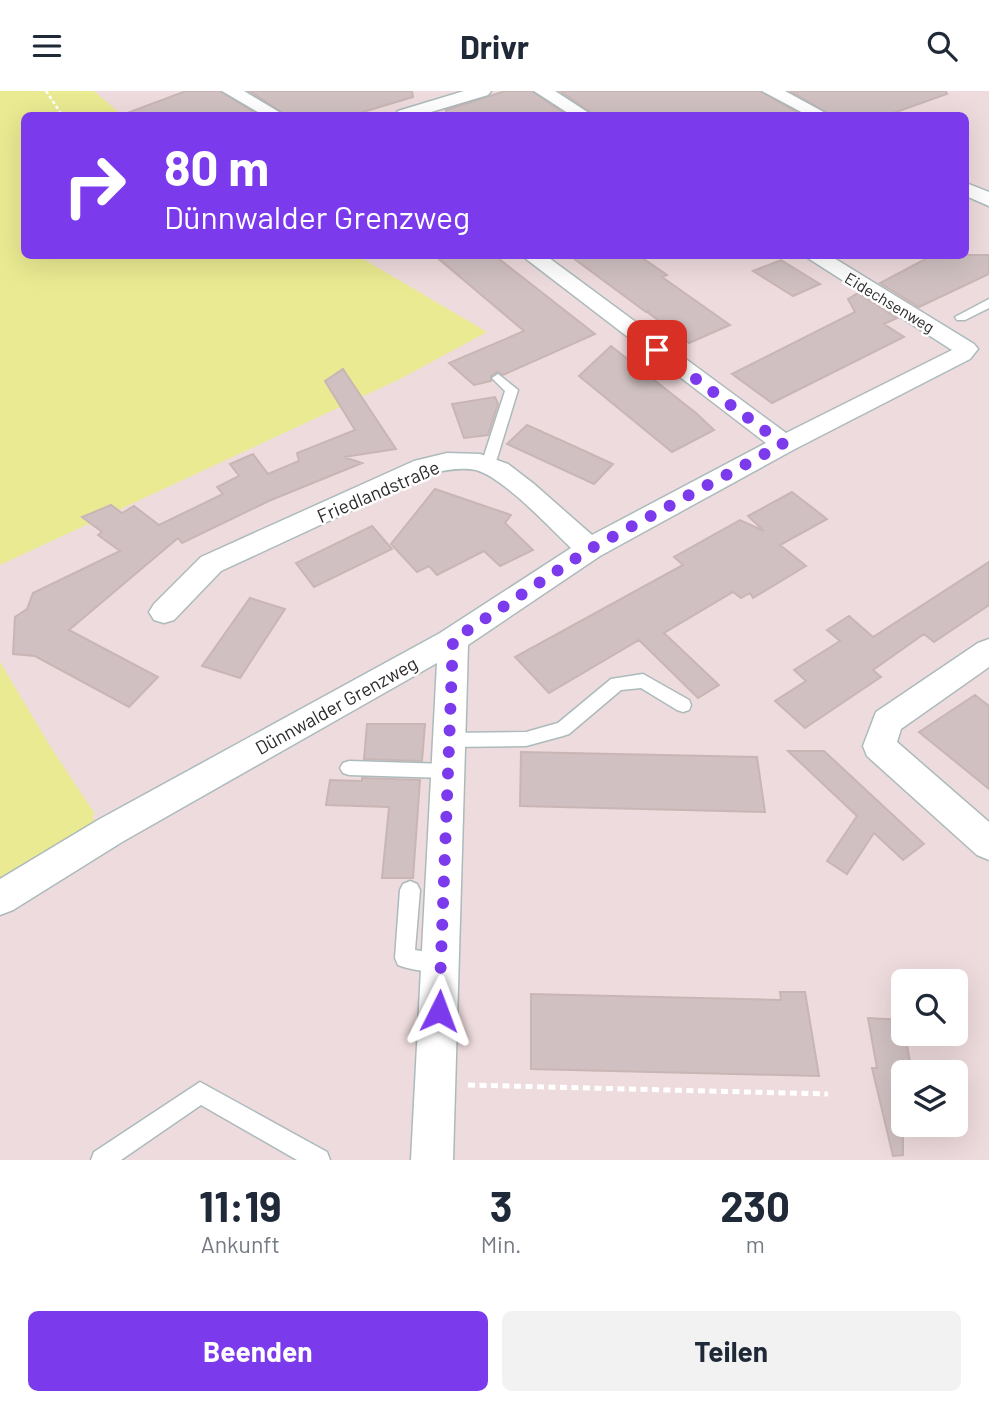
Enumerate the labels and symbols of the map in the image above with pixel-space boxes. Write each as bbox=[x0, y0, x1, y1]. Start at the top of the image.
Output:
street label: Eidechsenweg bbox=[842, 268, 938, 336]
pin bbox=[627, 320, 687, 380]
street label: Friedlandstraße bbox=[313, 455, 443, 527]
street label: Dünnwalder Grenzweg bbox=[251, 651, 421, 759]
position arrow bbox=[402, 974, 476, 1048]

